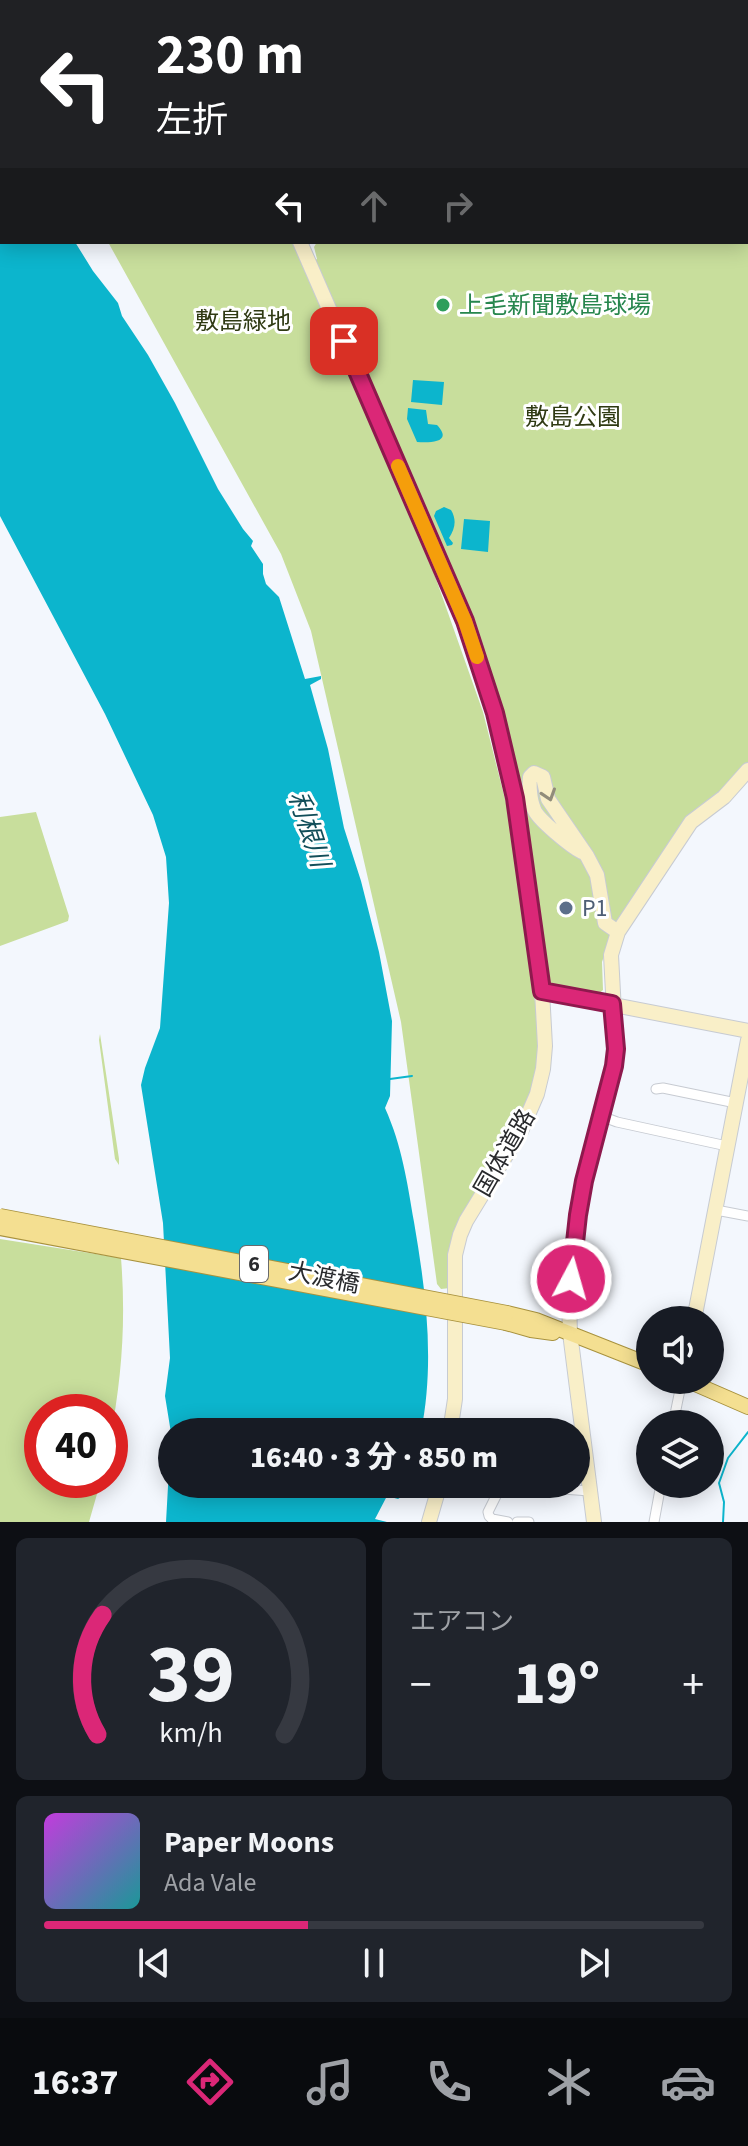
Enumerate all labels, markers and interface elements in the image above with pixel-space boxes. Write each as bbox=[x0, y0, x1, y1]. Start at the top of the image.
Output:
text: 230 m bbox=[156, 16, 304, 95]
icon: left bbox=[24, 32, 128, 136]
text: 左折 bbox=[156, 95, 228, 146]
icon: left bbox=[268, 184, 312, 228]
icon: ahead bbox=[352, 184, 396, 228]
icon: right bbox=[436, 184, 480, 228]
place label: 上毛新聞敷島球場 bbox=[459, 288, 651, 323]
marker: 上毛新聞敷島球場 bbox=[434, 296, 452, 314]
park label: 敷島緑地 bbox=[195, 304, 291, 339]
pin bbox=[310, 307, 378, 375]
icon: arrive bbox=[322, 319, 366, 363]
park label: 敷島公園 bbox=[525, 400, 621, 435]
water label: 利根川 bbox=[279, 786, 340, 875]
one-way arrow bbox=[539, 788, 555, 802]
place label: P1 bbox=[582, 891, 608, 926]
marker: P1 bbox=[557, 899, 575, 917]
street label: 国体道路 bbox=[466, 1103, 544, 1203]
position arrow bbox=[529, 1237, 613, 1321]
road number: 6 bbox=[240, 1246, 268, 1282]
street label: 大渡橋 bbox=[285, 1254, 363, 1302]
map controls bbox=[636, 1306, 724, 1498]
button: sound bbox=[636, 1306, 724, 1394]
speed limit sign: 40 bbox=[24, 1394, 128, 1498]
button: layers bbox=[636, 1410, 724, 1498]
text: 16:40 · 3 分 · 850 m bbox=[250, 1436, 498, 1479]
text: エアコン bbox=[410, 1603, 514, 1640]
text: 39 bbox=[147, 1616, 235, 1734]
text: 19° bbox=[514, 1642, 600, 1727]
text: − bbox=[410, 1654, 432, 1717]
text: + bbox=[682, 1654, 704, 1717]
text: km/h bbox=[159, 1713, 223, 1753]
text: Paper Moons bbox=[164, 1821, 334, 1864]
text: Ada Vale bbox=[164, 1864, 256, 1901]
icon: previous bbox=[132, 1941, 176, 1985]
icon: pause bbox=[352, 1941, 396, 1985]
icon: next bbox=[572, 1941, 616, 1985]
icon: directions bbox=[182, 2054, 238, 2110]
icon: music bbox=[302, 2054, 358, 2110]
icon: phone bbox=[421, 2054, 477, 2110]
icon: climate bbox=[541, 2054, 597, 2110]
icon: car bbox=[660, 2054, 716, 2110]
text: 16:37 bbox=[32, 2057, 119, 2108]

